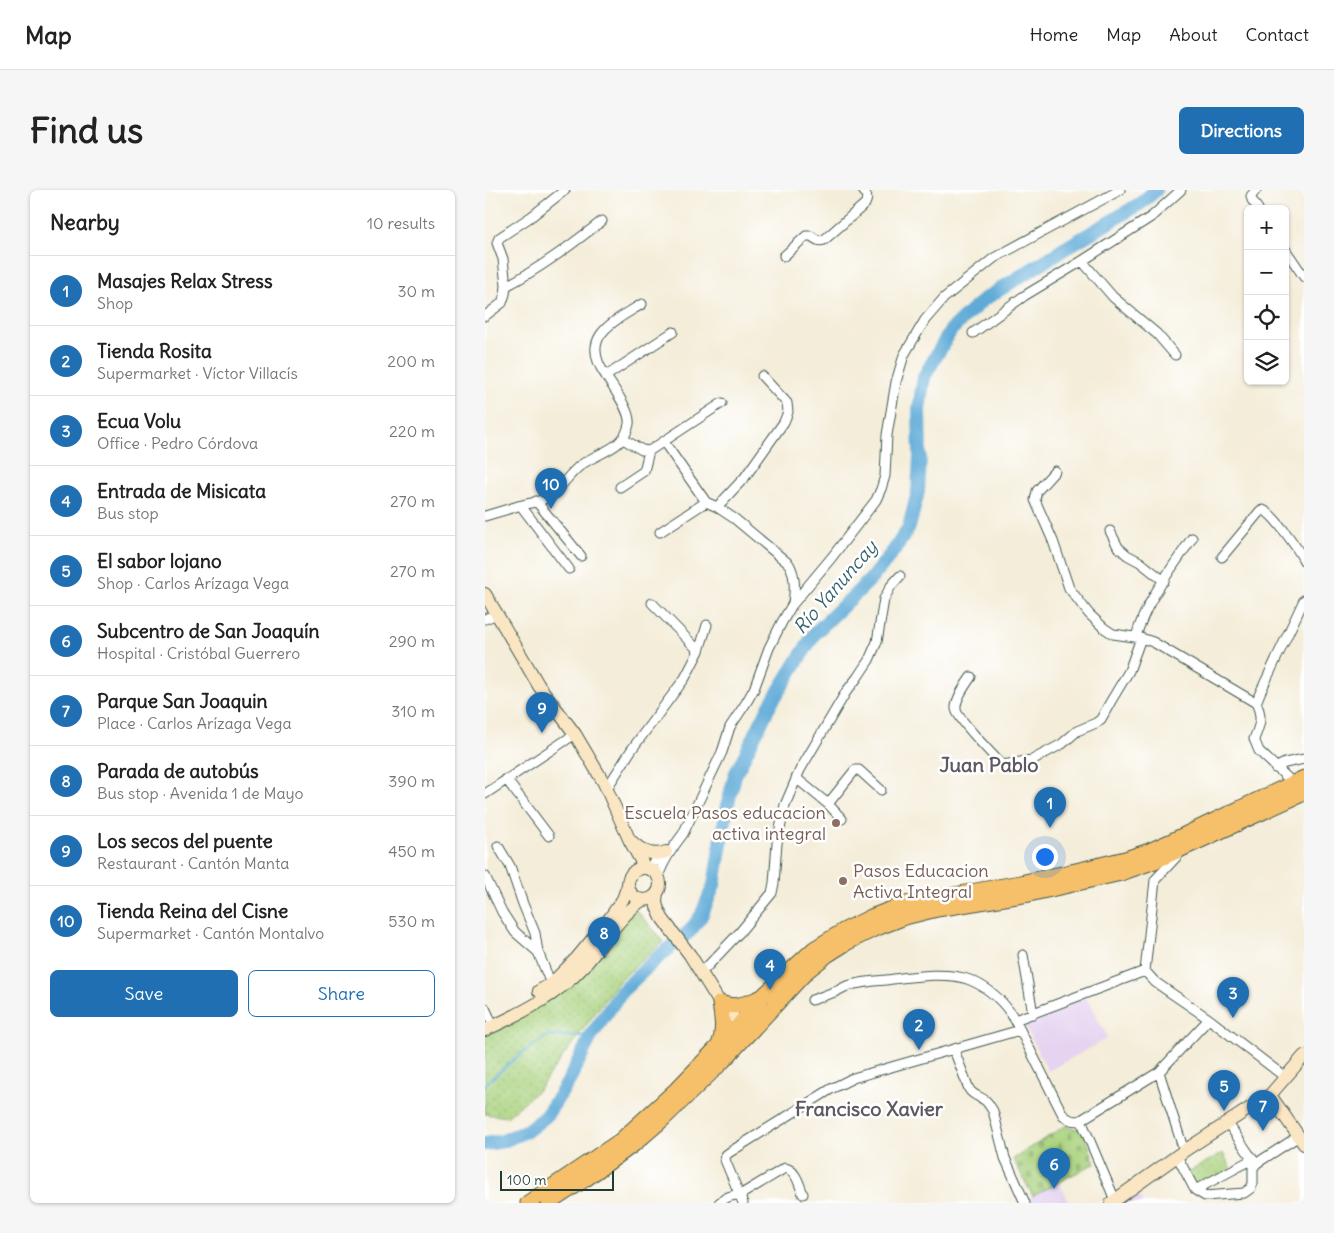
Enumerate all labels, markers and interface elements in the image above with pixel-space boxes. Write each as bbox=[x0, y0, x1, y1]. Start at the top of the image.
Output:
text: Map bbox=[25, 20, 72, 50]
text: Home bbox=[1030, 23, 1078, 46]
text: Map bbox=[1106, 23, 1141, 46]
text: About bbox=[1169, 23, 1217, 46]
text: Contact bbox=[1245, 23, 1309, 46]
button: Directions bbox=[1179, 107, 1304, 154]
text: Find us bbox=[30, 108, 143, 152]
map controls bbox=[1244, 205, 1289, 385]
button: + bbox=[1244, 205, 1289, 250]
text: Nearby bbox=[50, 209, 120, 236]
text: 10 results bbox=[367, 213, 435, 233]
button: − bbox=[1244, 250, 1289, 295]
text: Masajes Relax Stress bbox=[97, 269, 273, 293]
text: 1 bbox=[63, 281, 69, 301]
text: 30 m bbox=[398, 281, 435, 301]
text: Shop bbox=[97, 293, 133, 313]
button: locate bbox=[1244, 295, 1289, 340]
text: Tienda Rosita bbox=[97, 339, 212, 363]
button: layers bbox=[1244, 340, 1289, 385]
text: 2 bbox=[62, 351, 70, 371]
text: 200 m bbox=[387, 351, 435, 371]
text: Supermarket · Víctor Villacís bbox=[97, 363, 298, 383]
text: Ecua Volu bbox=[97, 409, 181, 433]
text: 3 bbox=[61, 421, 71, 441]
text: 220 m bbox=[389, 421, 435, 441]
text: Office · Pedro Córdova bbox=[97, 433, 258, 453]
pin: 10 bbox=[535, 468, 567, 509]
text: Entrada de Misicata bbox=[97, 479, 266, 503]
text: 4 bbox=[61, 491, 71, 511]
text: 270 m bbox=[390, 491, 435, 511]
text: Bus stop bbox=[97, 503, 159, 523]
water label: Río Yanuncay bbox=[788, 535, 883, 639]
text: El sabor lojano bbox=[97, 549, 222, 573]
text: 5 bbox=[61, 561, 71, 581]
text: 270 m bbox=[390, 561, 435, 581]
text: Shop · Carlos Arízaga Vega bbox=[97, 573, 289, 593]
text: Subcentro de San Joaquín bbox=[97, 619, 319, 643]
text: 6 bbox=[61, 631, 71, 651]
text: 290 m bbox=[389, 631, 435, 651]
text: Hospital · Cristóbal Guerrero bbox=[97, 643, 300, 663]
text: Parque San Joaquin bbox=[97, 689, 268, 713]
pin: 9 bbox=[526, 692, 558, 733]
text: 7 bbox=[62, 701, 70, 721]
text: 310 m bbox=[391, 701, 435, 721]
text: Place · Carlos Arízaga Vega bbox=[97, 713, 292, 733]
district label: Juan Pablo bbox=[939, 752, 1039, 777]
text: Parada de autobús bbox=[97, 759, 259, 783]
text: 8 bbox=[61, 771, 71, 791]
text: 390 m bbox=[388, 771, 435, 791]
text: Bus stop · Avenida 1 de Mayo bbox=[97, 783, 304, 803]
pin: 1 bbox=[1034, 787, 1066, 828]
place label: Escuela Pasos educacion activa integral bbox=[624, 801, 826, 845]
marker: Escuela Pasos educacion activa integral bbox=[830, 817, 842, 829]
text: Los secos del puente bbox=[97, 829, 273, 853]
text: 9 bbox=[61, 841, 71, 861]
text: 450 m bbox=[388, 841, 435, 861]
your location bbox=[1032, 844, 1058, 870]
text: Restaurant · Cantón Manta bbox=[97, 853, 289, 873]
place label: Pasos Educacion Activa Integral bbox=[853, 859, 989, 903]
marker: Pasos Educacion Activa Integral bbox=[837, 875, 849, 887]
text: Tienda Reina del Cisne bbox=[97, 899, 288, 923]
text: 10 bbox=[58, 911, 74, 931]
text: 530 m bbox=[388, 911, 435, 931]
pin: 8 bbox=[588, 917, 620, 958]
text: Supermarket · Cantón Montalvo bbox=[97, 923, 324, 943]
pin: 4 bbox=[754, 949, 786, 990]
button: Save bbox=[50, 970, 238, 1017]
button: Share bbox=[248, 970, 435, 1017]
pin: 3 bbox=[1217, 977, 1249, 1018]
pin: 2 bbox=[903, 1009, 935, 1050]
pin: 5 bbox=[1208, 1070, 1240, 1111]
pin: 7 bbox=[1247, 1090, 1279, 1131]
district label: Francisco Xavier bbox=[795, 1096, 944, 1121]
pin: 6 bbox=[1038, 1148, 1070, 1189]
scale bar bbox=[500, 1168, 614, 1191]
text: 100 m bbox=[507, 1171, 547, 1189]

